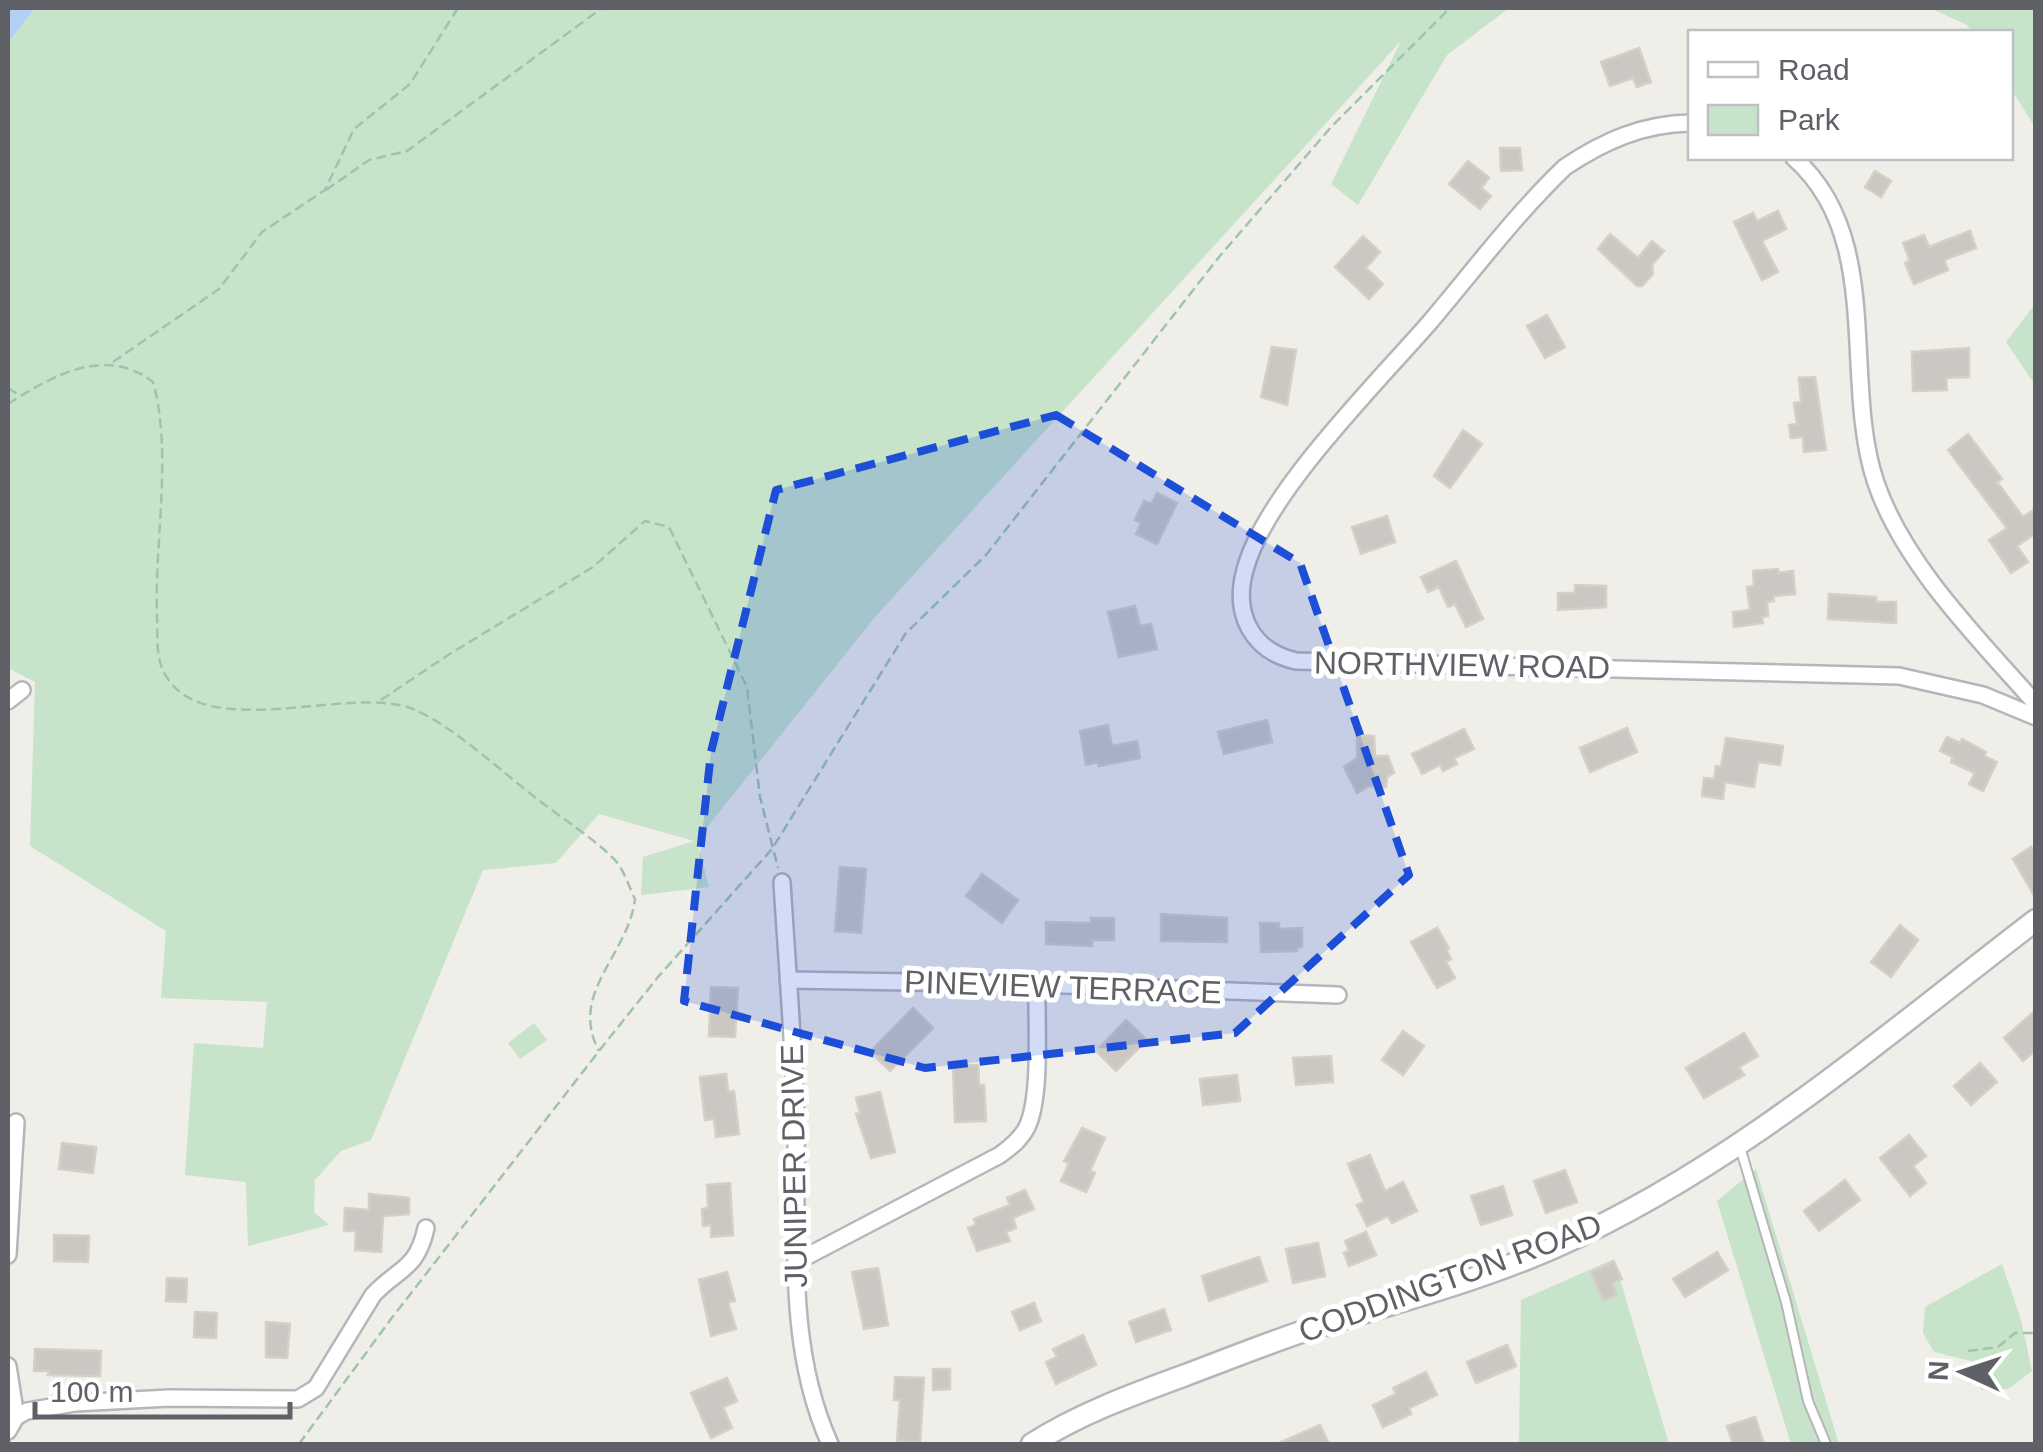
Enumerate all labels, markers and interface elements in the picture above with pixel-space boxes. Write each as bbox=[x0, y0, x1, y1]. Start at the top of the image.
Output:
legend bbox=[1688, 30, 2013, 160]
text: Road bbox=[1778, 53, 1850, 86]
text: Park bbox=[1778, 103, 1841, 136]
street label: NORTHVIEW ROAD bbox=[1314, 644, 1610, 686]
street label: PINEVIEW TERRACE bbox=[904, 963, 1222, 1011]
street label: JUNIPER DRIVE bbox=[774, 1044, 814, 1288]
street label: CODDINGTON ROAD bbox=[1294, 1206, 1606, 1350]
north arrow bbox=[1913, 1322, 2013, 1422]
scale bar bbox=[35, 1357, 290, 1419]
text: N bbox=[1923, 1360, 1955, 1382]
text: 100 m bbox=[50, 1375, 133, 1408]

